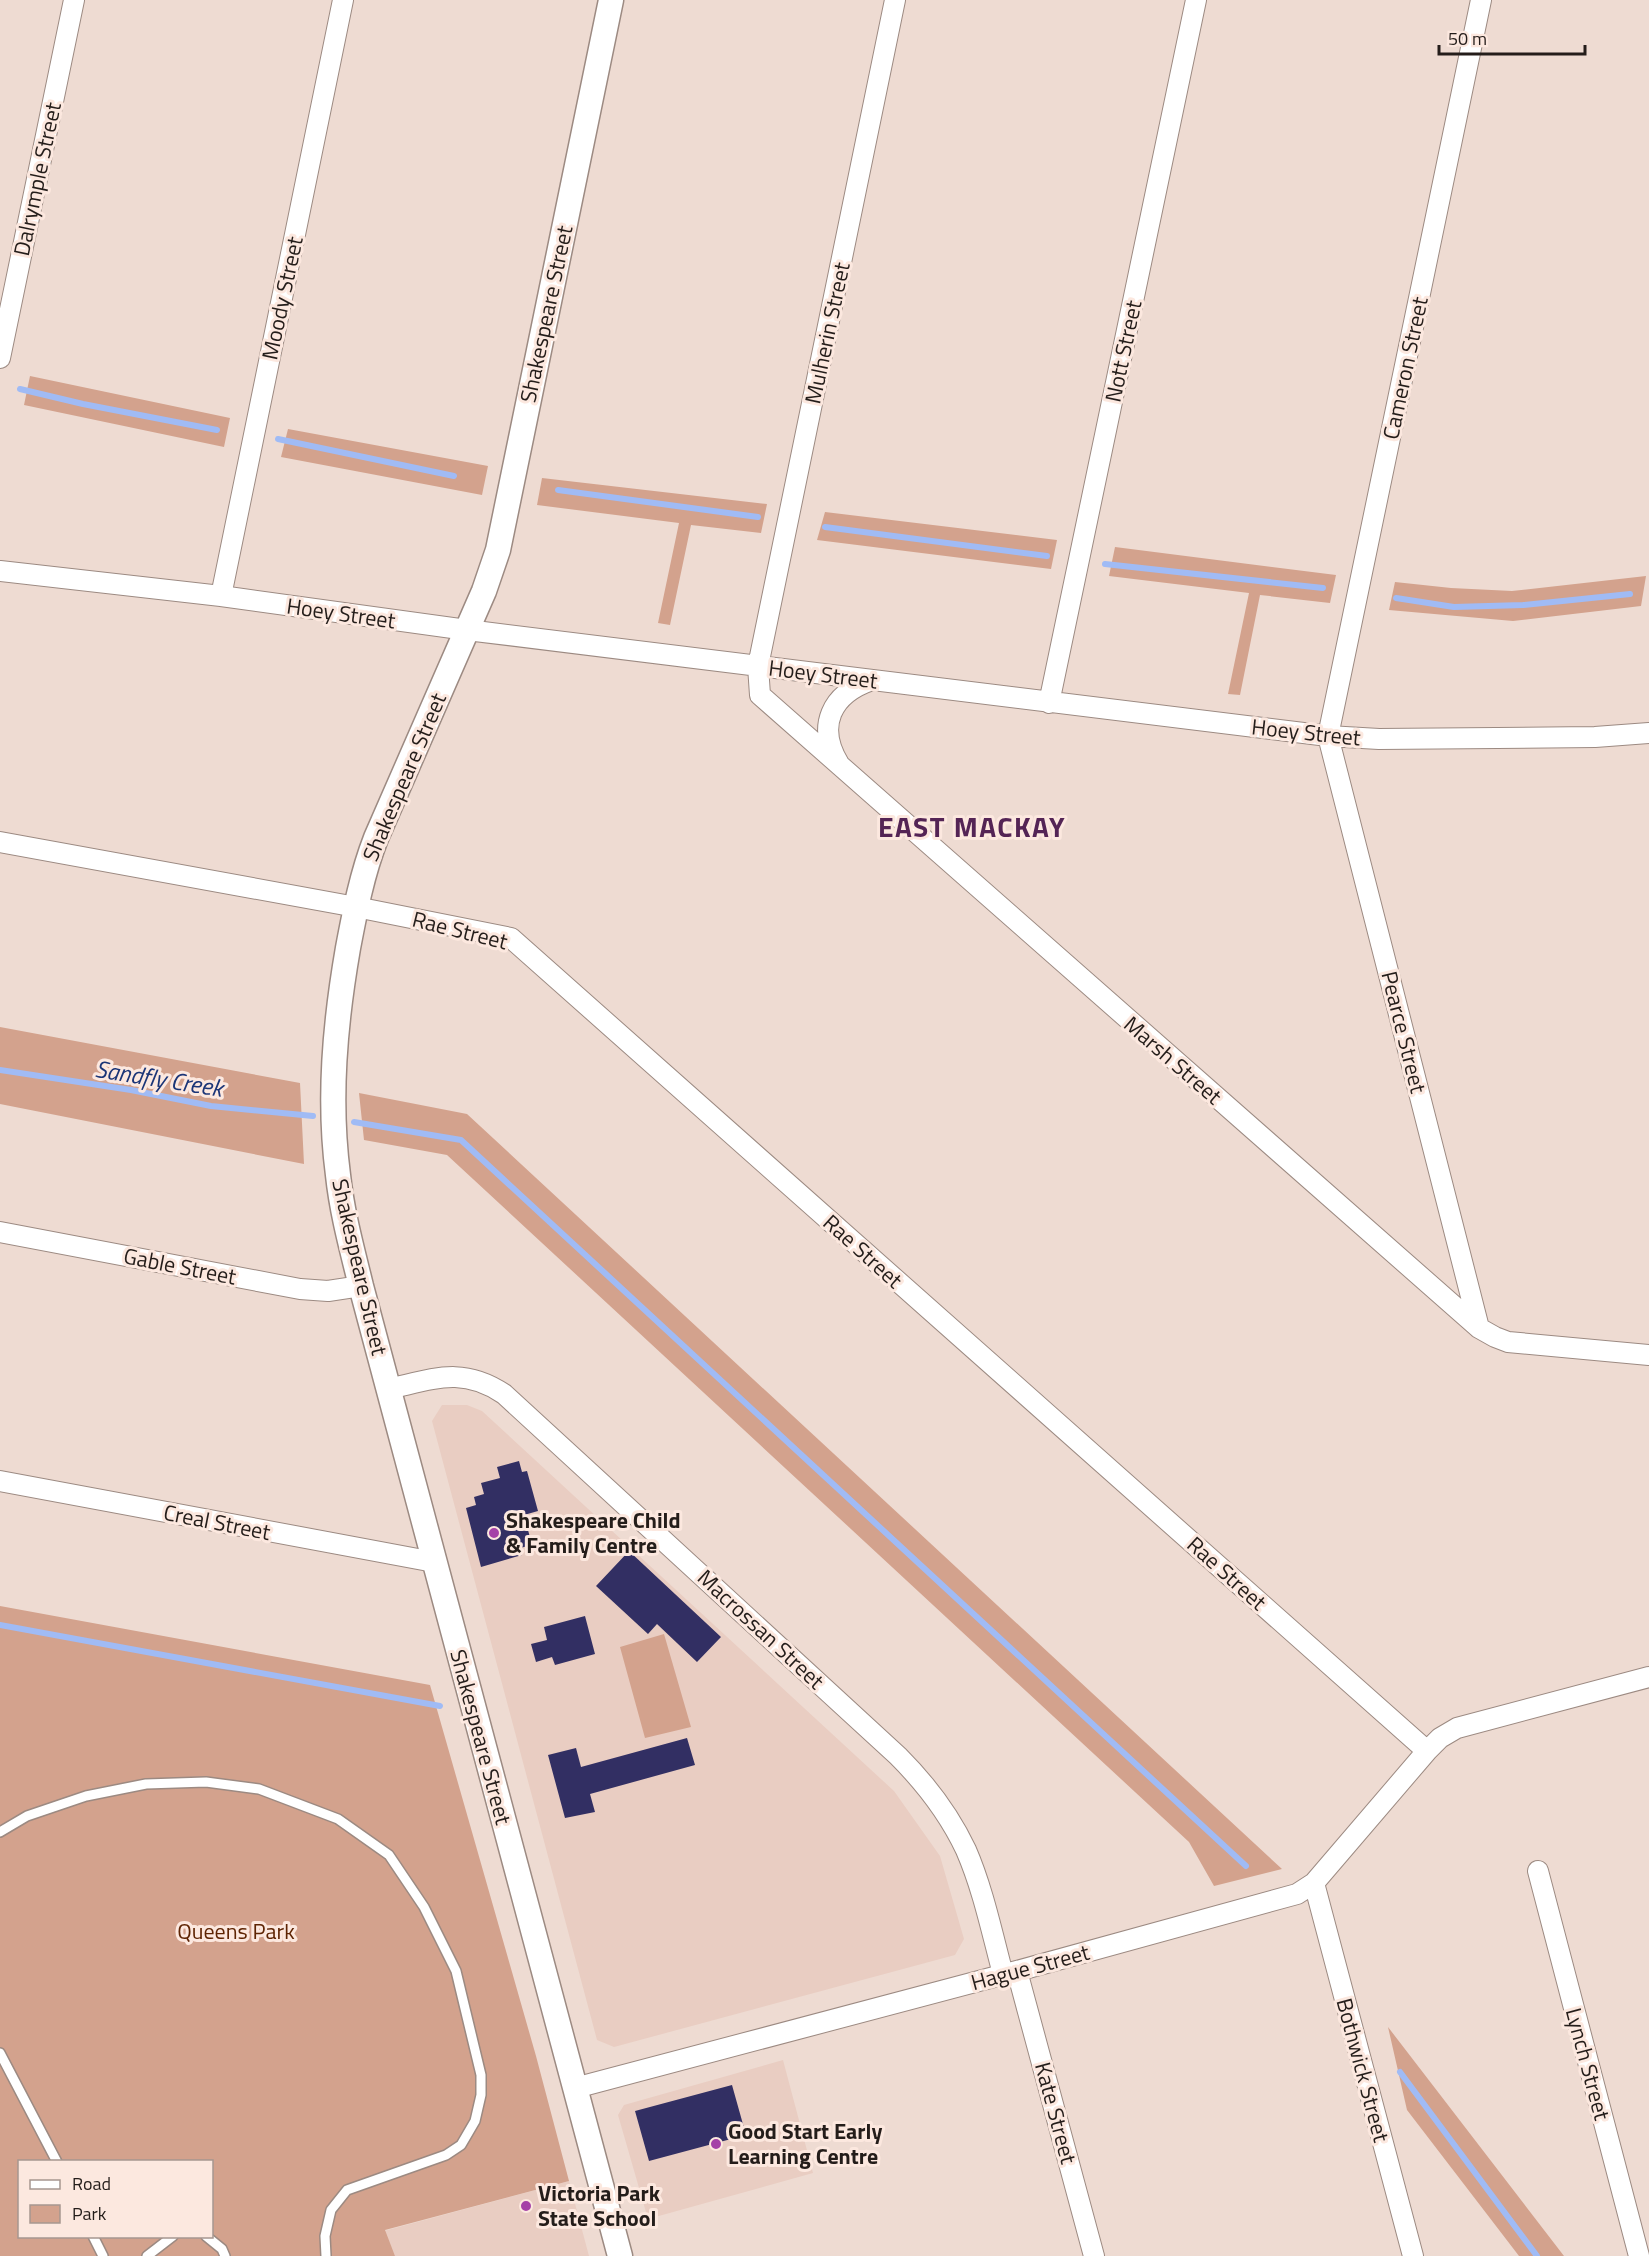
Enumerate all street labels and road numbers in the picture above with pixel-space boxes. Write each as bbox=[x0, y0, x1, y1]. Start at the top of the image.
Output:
street label: Dalrymple Street bbox=[4, 99, 70, 259]
street label: Shakespeare Street bbox=[511, 222, 581, 406]
street label: Moody Street bbox=[252, 233, 312, 363]
street label: Mulherin Street bbox=[795, 259, 859, 407]
street label: Cameron Street bbox=[1373, 293, 1437, 442]
street label: Nott Street bbox=[1096, 297, 1150, 405]
street label: Hoey Street bbox=[284, 589, 398, 637]
street label: Hoey Street bbox=[767, 650, 880, 698]
street label: Shakespeare Street bbox=[353, 687, 455, 867]
street label: Hoey Street bbox=[1250, 709, 1362, 755]
street label: Rae Street bbox=[409, 902, 512, 958]
street label: Pearce Street bbox=[1372, 967, 1436, 1097]
street label: Marsh Street bbox=[1116, 1008, 1230, 1113]
street label: Shakespeare Street bbox=[323, 1175, 397, 1359]
street label: Rae Street bbox=[815, 1206, 911, 1296]
street label: Gable Street bbox=[121, 1238, 239, 1294]
street label: Creal Street bbox=[161, 1495, 274, 1549]
street label: Rae Street bbox=[1179, 1528, 1275, 1618]
street label: Macrossan Street bbox=[690, 1561, 832, 1697]
street label: Shakespeare Street bbox=[441, 1646, 521, 1829]
street label: Hague Street bbox=[967, 1935, 1093, 1999]
street label: Bothwick Street bbox=[1327, 1994, 1399, 2146]
street label: Lynch Street bbox=[1557, 2004, 1619, 2124]
street label: Kate Street bbox=[1026, 2058, 1086, 2168]

